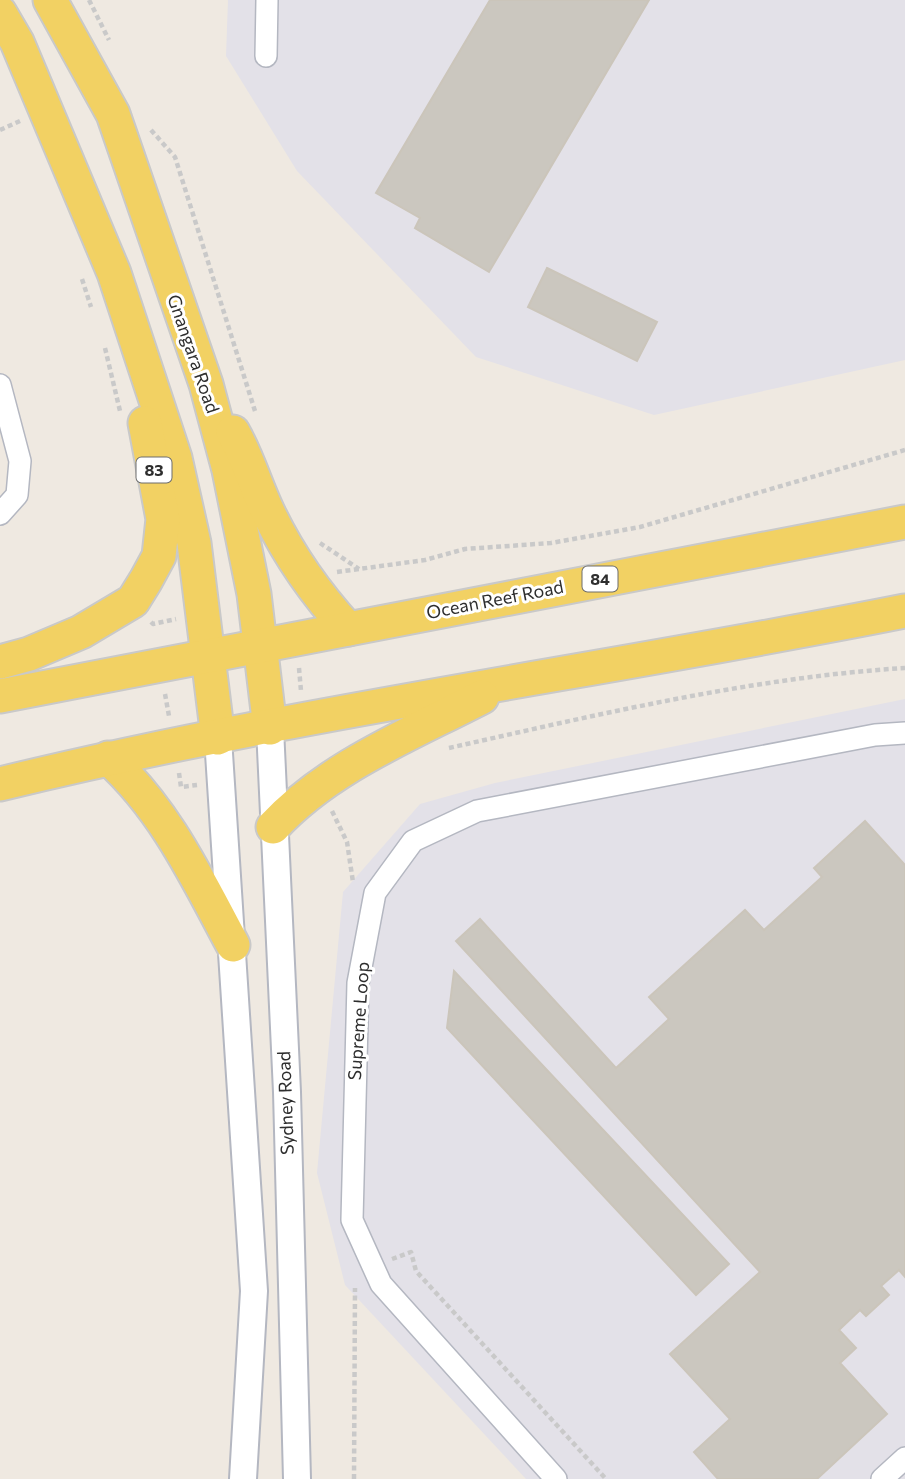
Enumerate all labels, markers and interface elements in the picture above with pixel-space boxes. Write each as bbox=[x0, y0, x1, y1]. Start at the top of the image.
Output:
street label: Gnangara Road bbox=[163, 291, 225, 416]
road number: 83 bbox=[136, 457, 172, 482]
road number: 84 bbox=[582, 566, 618, 592]
street label: Ocean Reef Road bbox=[424, 575, 565, 623]
street label: Supreme Loop bbox=[343, 961, 373, 1081]
street label: Sydney Road bbox=[272, 1051, 298, 1155]

